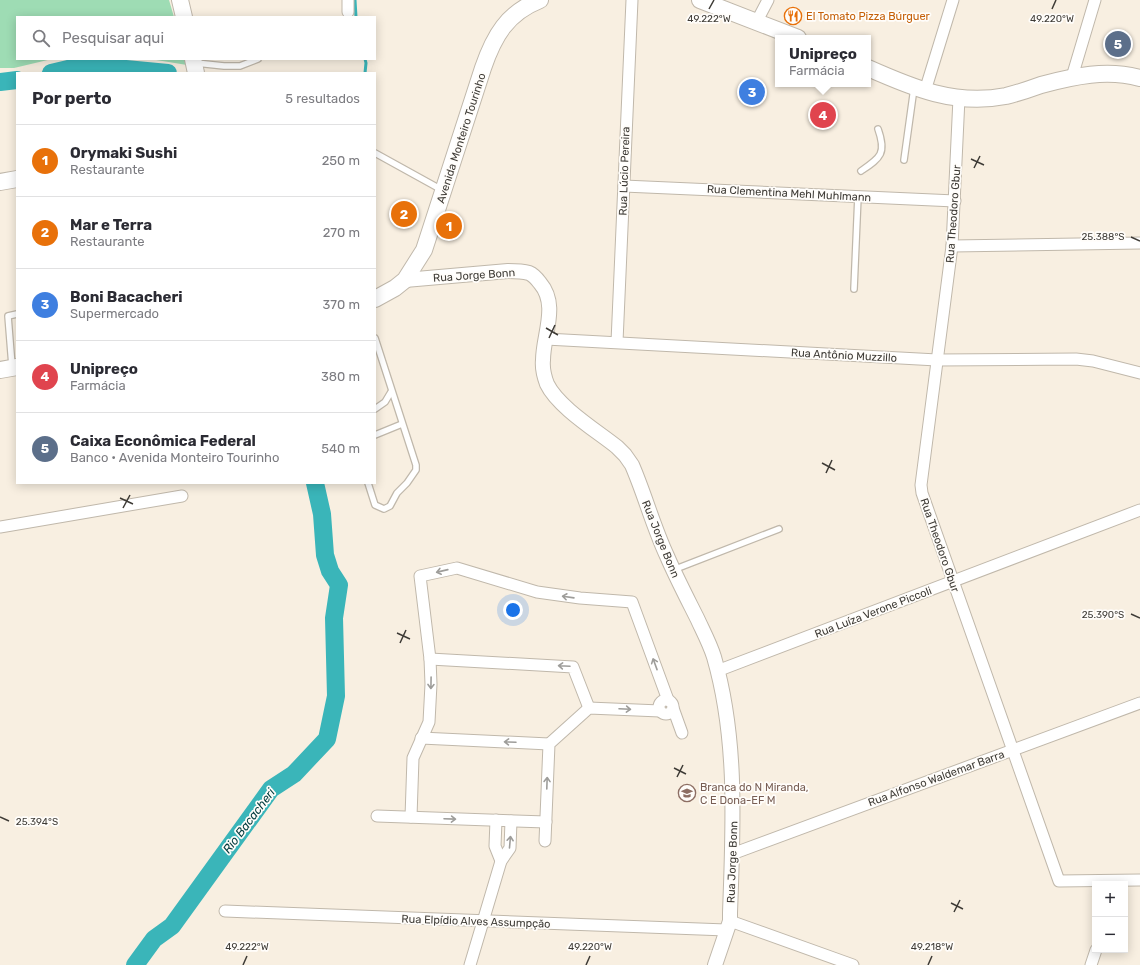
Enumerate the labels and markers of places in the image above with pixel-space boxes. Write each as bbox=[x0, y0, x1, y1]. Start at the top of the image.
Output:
restaurant icon: El Tomato Pizza Búrguer bbox=[783, 6, 803, 26]
place label: El Tomato Pizza Búrguer bbox=[806, 10, 931, 23]
pin: 5 bbox=[1105, 29, 1131, 59]
pin: 3 bbox=[739, 77, 765, 107]
pin: 4 bbox=[810, 100, 836, 130]
pin: 2 bbox=[391, 199, 417, 229]
pin: 1 bbox=[436, 211, 462, 241]
place label: Branca do N Miranda, C E Dona-EF M bbox=[700, 781, 809, 807]
school or university icon: Branca do N Miranda, C E Dona-EF M bbox=[677, 783, 697, 803]

